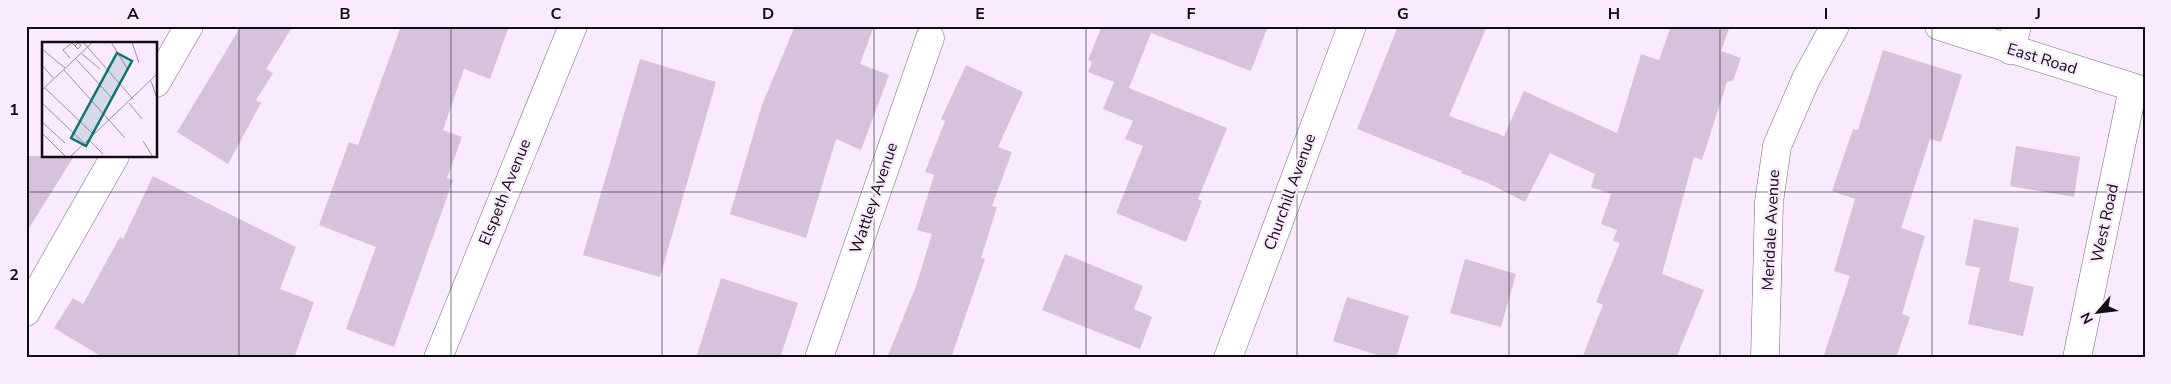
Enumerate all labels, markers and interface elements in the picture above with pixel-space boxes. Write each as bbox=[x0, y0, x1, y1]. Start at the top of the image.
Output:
text: A bbox=[127, 3, 139, 25]
text: B bbox=[339, 3, 351, 25]
text: C bbox=[551, 3, 562, 25]
text: D bbox=[762, 3, 774, 25]
text: E bbox=[975, 3, 985, 25]
text: F bbox=[1187, 3, 1196, 25]
text: G bbox=[1397, 3, 1409, 25]
text: H bbox=[1608, 3, 1620, 25]
text: I bbox=[1824, 3, 1828, 25]
text: J bbox=[2034, 3, 2041, 25]
street label: East Road bbox=[2004, 38, 2080, 80]
inset map bbox=[42, 42, 158, 158]
text: 1 bbox=[9, 99, 19, 121]
street label: Churchill Avenue bbox=[1259, 131, 1321, 253]
street label: Elspeth Avenue bbox=[474, 136, 536, 248]
street label: Wattley Avenue bbox=[845, 140, 903, 256]
street label: Meridale Avenue bbox=[1757, 169, 1785, 291]
street label: West Road bbox=[2086, 182, 2124, 264]
text: 2 bbox=[9, 264, 19, 286]
north arrow bbox=[2074, 286, 2124, 336]
text: N bbox=[2076, 309, 2098, 327]

